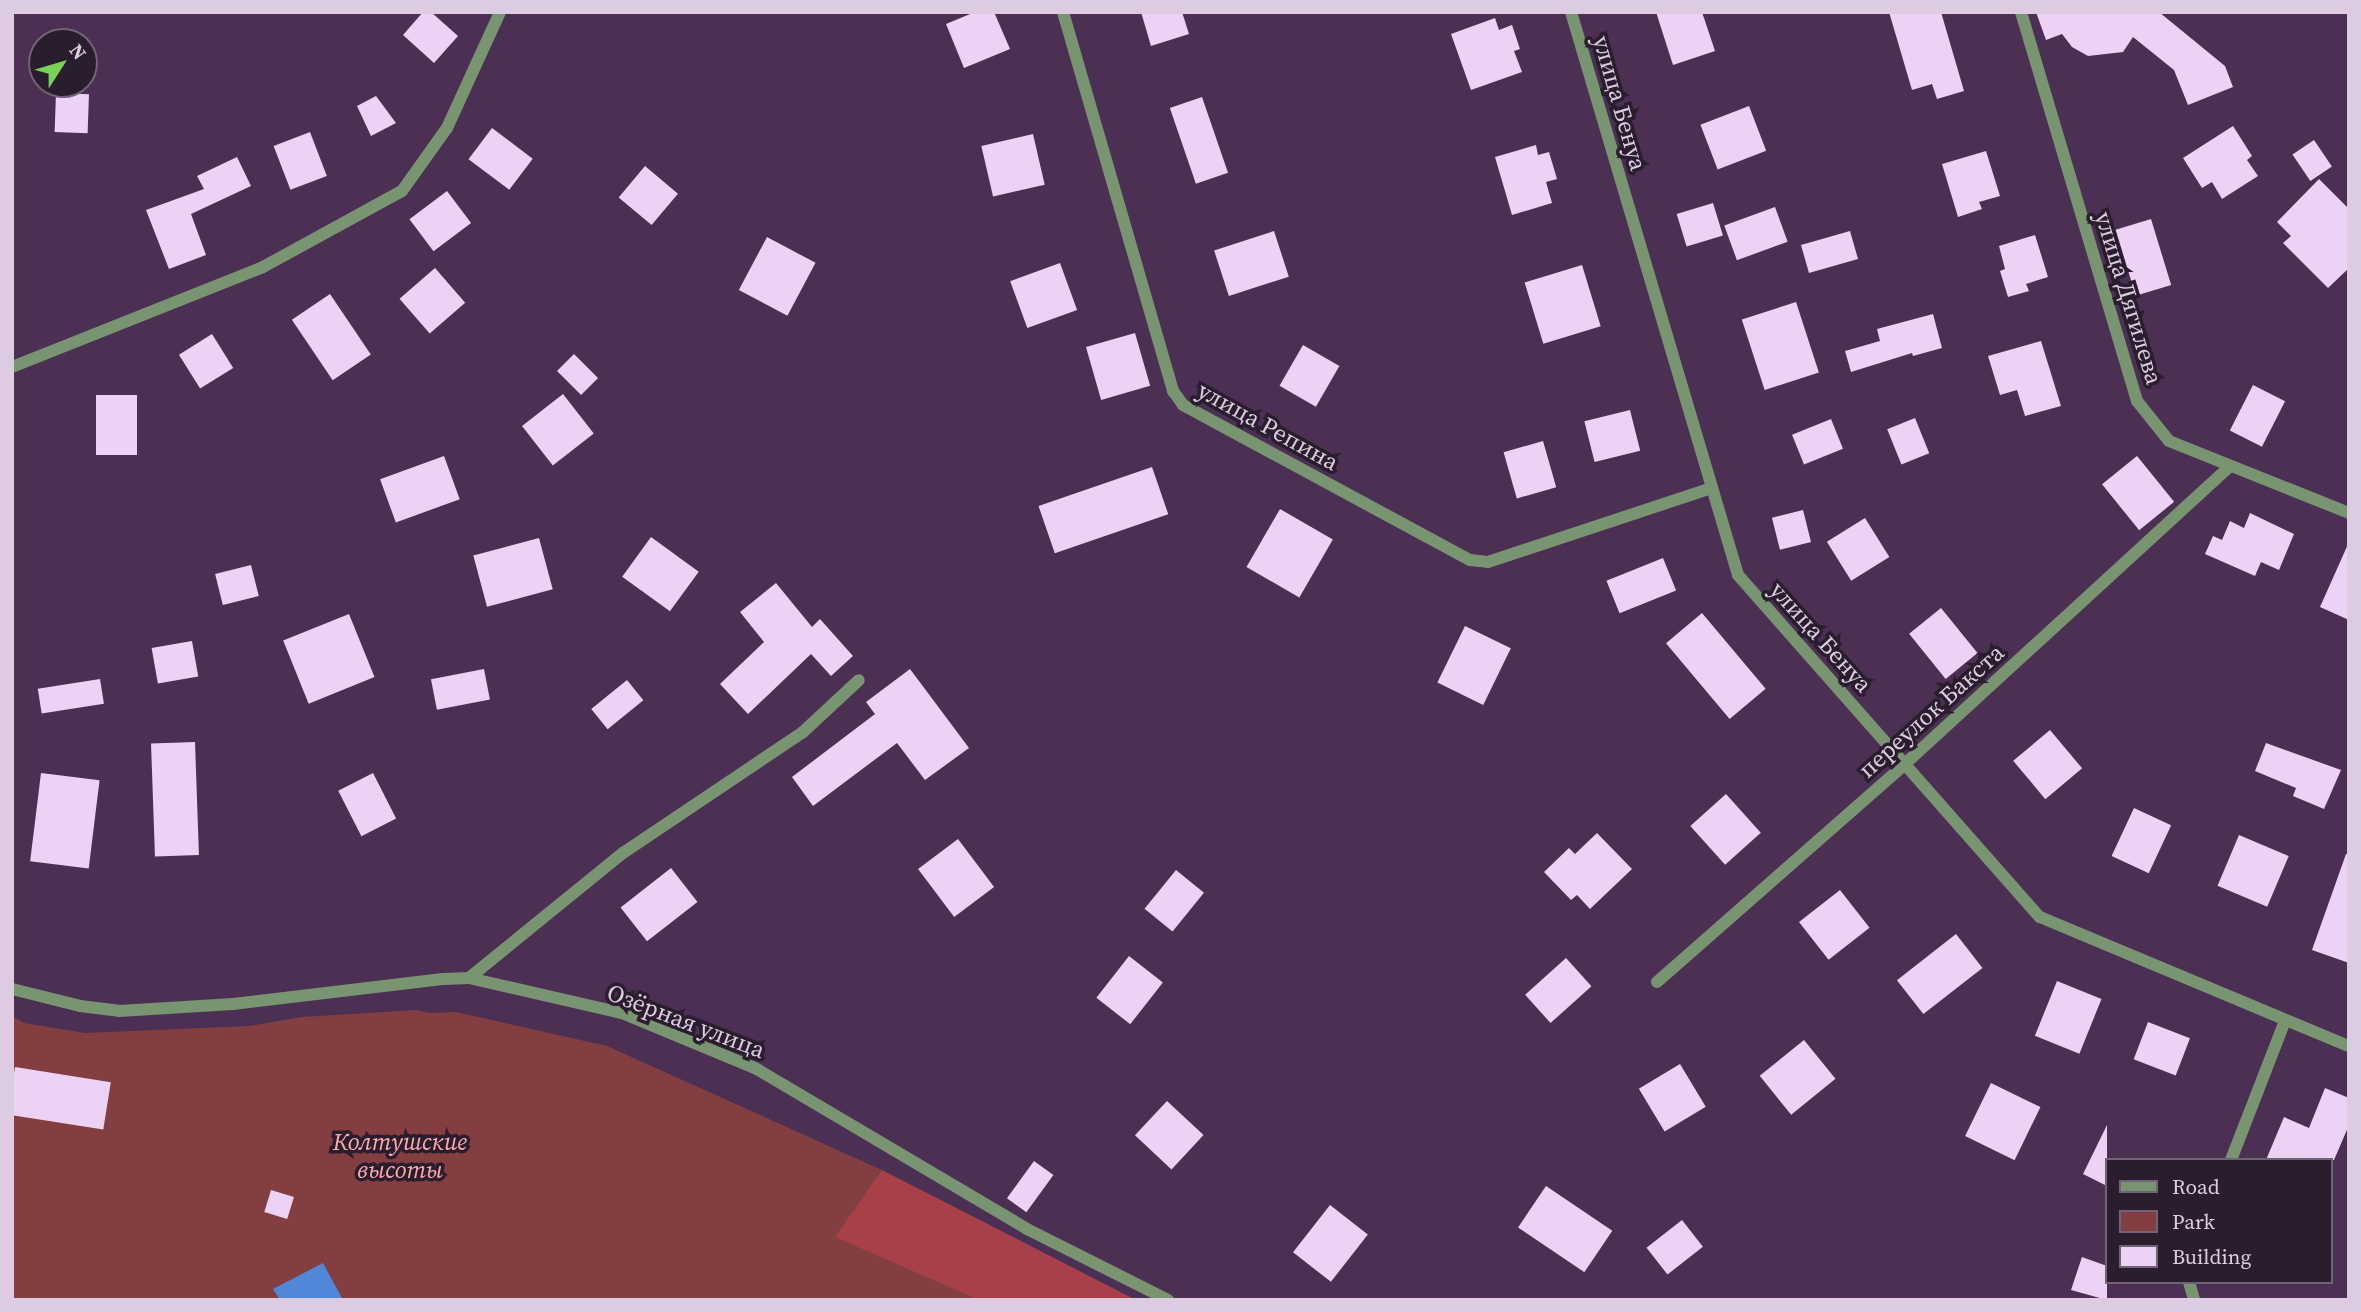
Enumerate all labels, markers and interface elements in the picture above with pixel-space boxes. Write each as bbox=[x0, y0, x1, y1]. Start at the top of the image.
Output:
north arrow bbox=[28, 28, 98, 98]
street label: улица Бенуа bbox=[1587, 32, 1653, 174]
text: N bbox=[64, 38, 93, 65]
street label: улица Дягилева bbox=[2089, 208, 2169, 388]
street label: улица Репина bbox=[1192, 375, 1344, 477]
street label: улица Бенуа bbox=[1764, 576, 1878, 698]
street label: переулок Бакста bbox=[1852, 638, 2010, 784]
street label: Озёрная улица bbox=[603, 978, 769, 1064]
park label: Колтушские высоты bbox=[333, 1128, 467, 1184]
legend bbox=[2106, 1158, 2333, 1284]
text: Road bbox=[2172, 1172, 2220, 1201]
text: Park bbox=[2172, 1207, 2215, 1236]
text: Building bbox=[2172, 1242, 2251, 1271]

